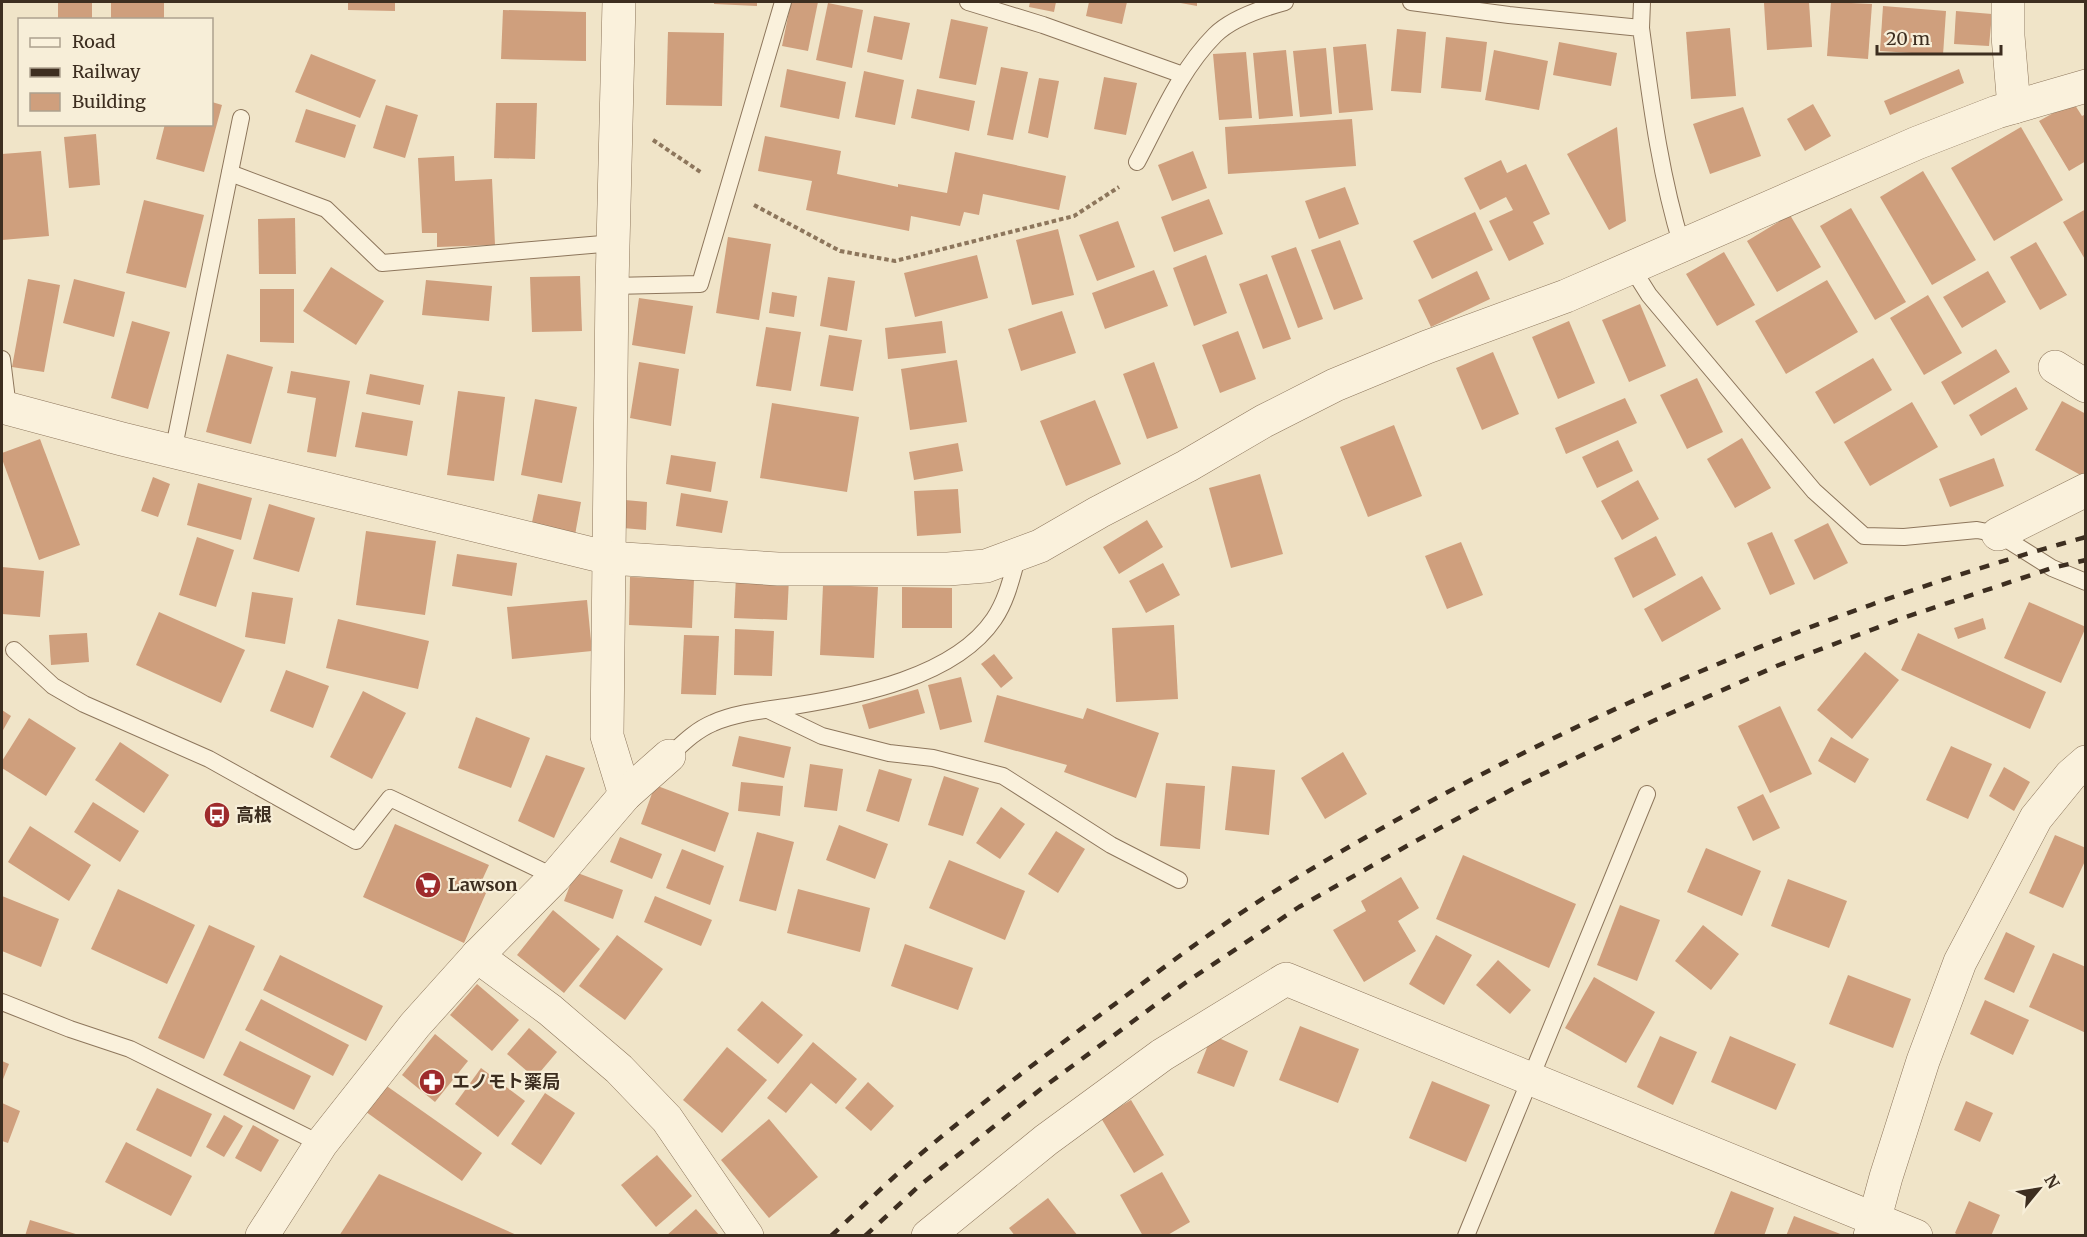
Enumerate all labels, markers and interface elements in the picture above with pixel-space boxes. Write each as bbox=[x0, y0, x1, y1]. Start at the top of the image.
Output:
legend bbox=[18, 18, 213, 126]
scale bar bbox=[1877, 18, 2002, 56]
text: 20 m bbox=[1886, 27, 1930, 50]
text: Road bbox=[72, 30, 116, 53]
text: Railway bbox=[72, 60, 141, 83]
text: Building bbox=[72, 90, 146, 113]
bus stop icon: 高根 bbox=[202, 800, 232, 830]
place label: 高根 bbox=[236, 803, 272, 826]
supermarket icon: Lawson bbox=[413, 870, 443, 900]
place label: Lawson bbox=[448, 873, 518, 896]
pharmacy icon: エノモト薬局 bbox=[417, 1067, 447, 1097]
place label: エノモト薬局 bbox=[452, 1070, 560, 1093]
north arrow bbox=[2009, 1159, 2069, 1219]
text: N bbox=[2040, 1171, 2064, 1192]

